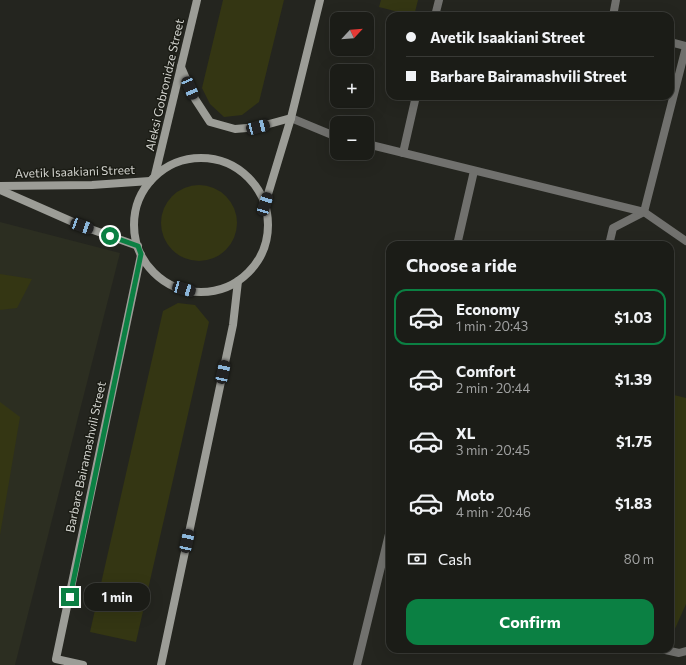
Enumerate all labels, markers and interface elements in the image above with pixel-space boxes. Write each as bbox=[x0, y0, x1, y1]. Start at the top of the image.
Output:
north arrow bbox=[330, 12, 374, 56]
map controls bbox=[330, 12, 374, 160]
street label: Aleksi Gobronidze Street bbox=[142, 17, 186, 152]
text: Avetik Isaakiani Street bbox=[430, 28, 585, 46]
button: + bbox=[330, 64, 374, 108]
text: Barbare Bairamashvili Street bbox=[430, 67, 627, 85]
car bbox=[180, 75, 200, 101]
button: − bbox=[330, 116, 374, 160]
car bbox=[245, 118, 271, 136]
street label: Avetik Isaakiani Street bbox=[15, 162, 135, 180]
car bbox=[256, 191, 274, 217]
car bbox=[69, 216, 95, 236]
route start bbox=[101, 227, 119, 245]
text: Choose a ride bbox=[406, 254, 517, 276]
car bbox=[171, 280, 197, 298]
icon: car bbox=[408, 299, 444, 335]
text: Economy bbox=[456, 300, 520, 318]
text: $1.03 bbox=[614, 308, 652, 326]
text: 1 min · 20:43 bbox=[456, 318, 528, 334]
car bbox=[215, 359, 231, 385]
icon: car bbox=[408, 361, 444, 397]
text: Comfort bbox=[456, 362, 516, 380]
text: $1.39 bbox=[615, 370, 652, 388]
street label: Barbare Bairamashvili Street bbox=[62, 380, 108, 534]
text: 2 min · 20:44 bbox=[456, 380, 530, 396]
icon: car bbox=[408, 423, 444, 459]
text: XL bbox=[456, 424, 475, 442]
text: $1.75 bbox=[616, 432, 652, 450]
text: 3 min · 20:45 bbox=[456, 442, 530, 458]
icon: car bbox=[408, 485, 444, 521]
text: Moto bbox=[456, 486, 495, 504]
text: $1.83 bbox=[615, 494, 652, 512]
text: 4 min · 20:46 bbox=[456, 504, 531, 520]
car bbox=[179, 528, 195, 554]
icon: cash bbox=[406, 548, 428, 570]
text: Cash bbox=[438, 550, 472, 568]
text: 80 m bbox=[624, 551, 654, 567]
callout: 1 min bbox=[84, 583, 150, 611]
route end bbox=[61, 588, 79, 606]
text: 1 min bbox=[102, 589, 132, 605]
button: Confirm bbox=[406, 599, 654, 645]

